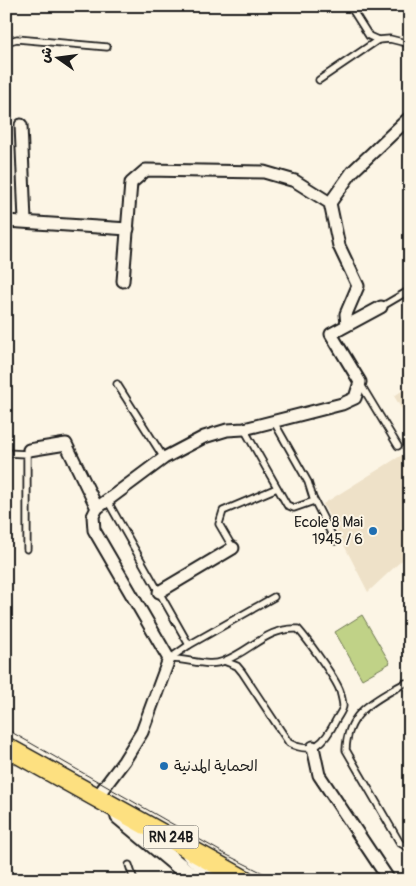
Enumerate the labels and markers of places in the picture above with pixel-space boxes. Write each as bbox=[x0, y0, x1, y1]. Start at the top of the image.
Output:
place label: Ecole 8 Mai 1945 / 6 bbox=[294, 513, 363, 549]
marker: Ecole 8 Mai 1945 / 6 bbox=[367, 525, 379, 537]
place label: الحماية المدنية bbox=[174, 757, 258, 776]
marker: الحماية المدنية bbox=[158, 760, 170, 772]

